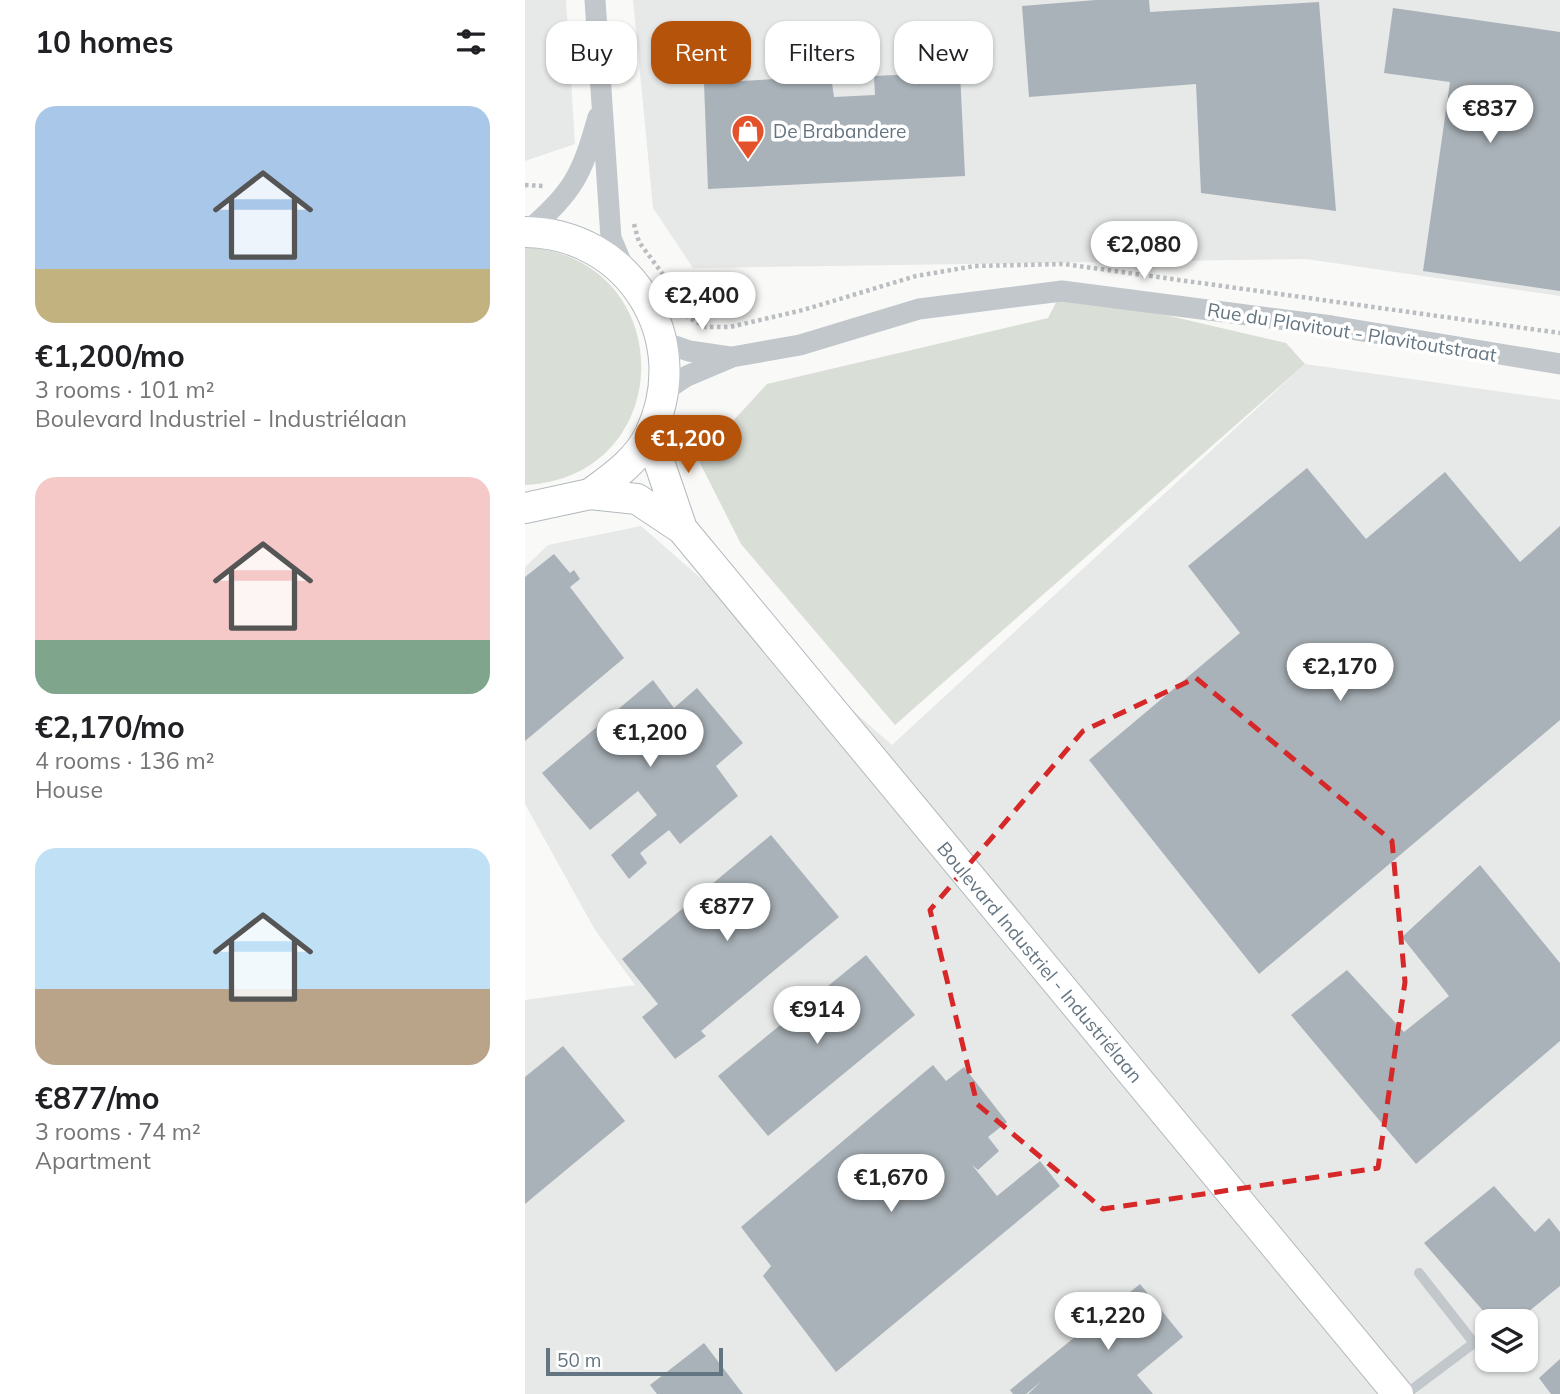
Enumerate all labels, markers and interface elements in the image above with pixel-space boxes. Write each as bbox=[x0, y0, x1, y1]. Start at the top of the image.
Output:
chip: Buy bbox=[546, 21, 637, 84]
chip: Rent bbox=[651, 21, 751, 84]
chip: Filters bbox=[765, 21, 880, 84]
chip: New bbox=[894, 21, 993, 84]
text: 10 homes bbox=[35, 23, 174, 61]
icon: filters bbox=[452, 23, 490, 61]
pin: €837 bbox=[1449, 86, 1531, 145]
text: €837 bbox=[1462, 93, 1518, 122]
shop icon: De Brabandere bbox=[729, 112, 767, 161]
place label: De Brabandere bbox=[773, 119, 906, 143]
icon: home bbox=[200, 152, 326, 278]
pin: €2,080 bbox=[1087, 222, 1201, 281]
text: €2,080 bbox=[1107, 229, 1181, 258]
pin: €2,400 bbox=[645, 272, 759, 332]
text: €2,400 bbox=[665, 280, 739, 309]
street label: Rue du Plavitout - Plavitoutstraat bbox=[1206, 297, 1499, 367]
text: €1,200/mo bbox=[35, 337, 185, 375]
text: 3 rooms · 101 m² bbox=[35, 375, 215, 404]
text: Boulevard Industriel - Industriélaan bbox=[35, 404, 407, 433]
pin: €1,200 bbox=[631, 416, 745, 475]
text: €1,200 bbox=[651, 423, 725, 452]
icon: home bbox=[200, 523, 326, 649]
pin: €2,170 bbox=[1283, 644, 1397, 703]
text: €2,170 bbox=[1303, 651, 1377, 680]
text: €2,170/mo bbox=[35, 708, 185, 746]
pin: €1,200 bbox=[593, 710, 707, 769]
text: €1,200 bbox=[613, 717, 687, 746]
text: 4 rooms · 136 m² bbox=[35, 746, 215, 775]
text: House bbox=[35, 775, 103, 804]
street label: Boulevard Industriel - Industriélaan bbox=[932, 837, 1148, 1087]
pin: €877 bbox=[686, 884, 768, 943]
text: €877 bbox=[699, 891, 755, 920]
icon: home bbox=[200, 894, 326, 1020]
pin: €914 bbox=[776, 986, 858, 1046]
text: €914 bbox=[789, 994, 845, 1023]
text: €877/mo bbox=[35, 1079, 159, 1117]
text: 3 rooms · 74 m² bbox=[35, 1117, 201, 1146]
text: Apartment bbox=[35, 1146, 151, 1175]
pin: €1,670 bbox=[834, 1154, 948, 1214]
text: €1,670 bbox=[854, 1162, 928, 1191]
pin: €1,220 bbox=[1051, 1292, 1165, 1352]
text: €1,220 bbox=[1071, 1300, 1145, 1329]
map controls bbox=[1475, 1309, 1538, 1372]
button: layers bbox=[1475, 1309, 1538, 1372]
scale bar bbox=[546, 1345, 723, 1377]
text: 50 m bbox=[557, 1348, 601, 1372]

